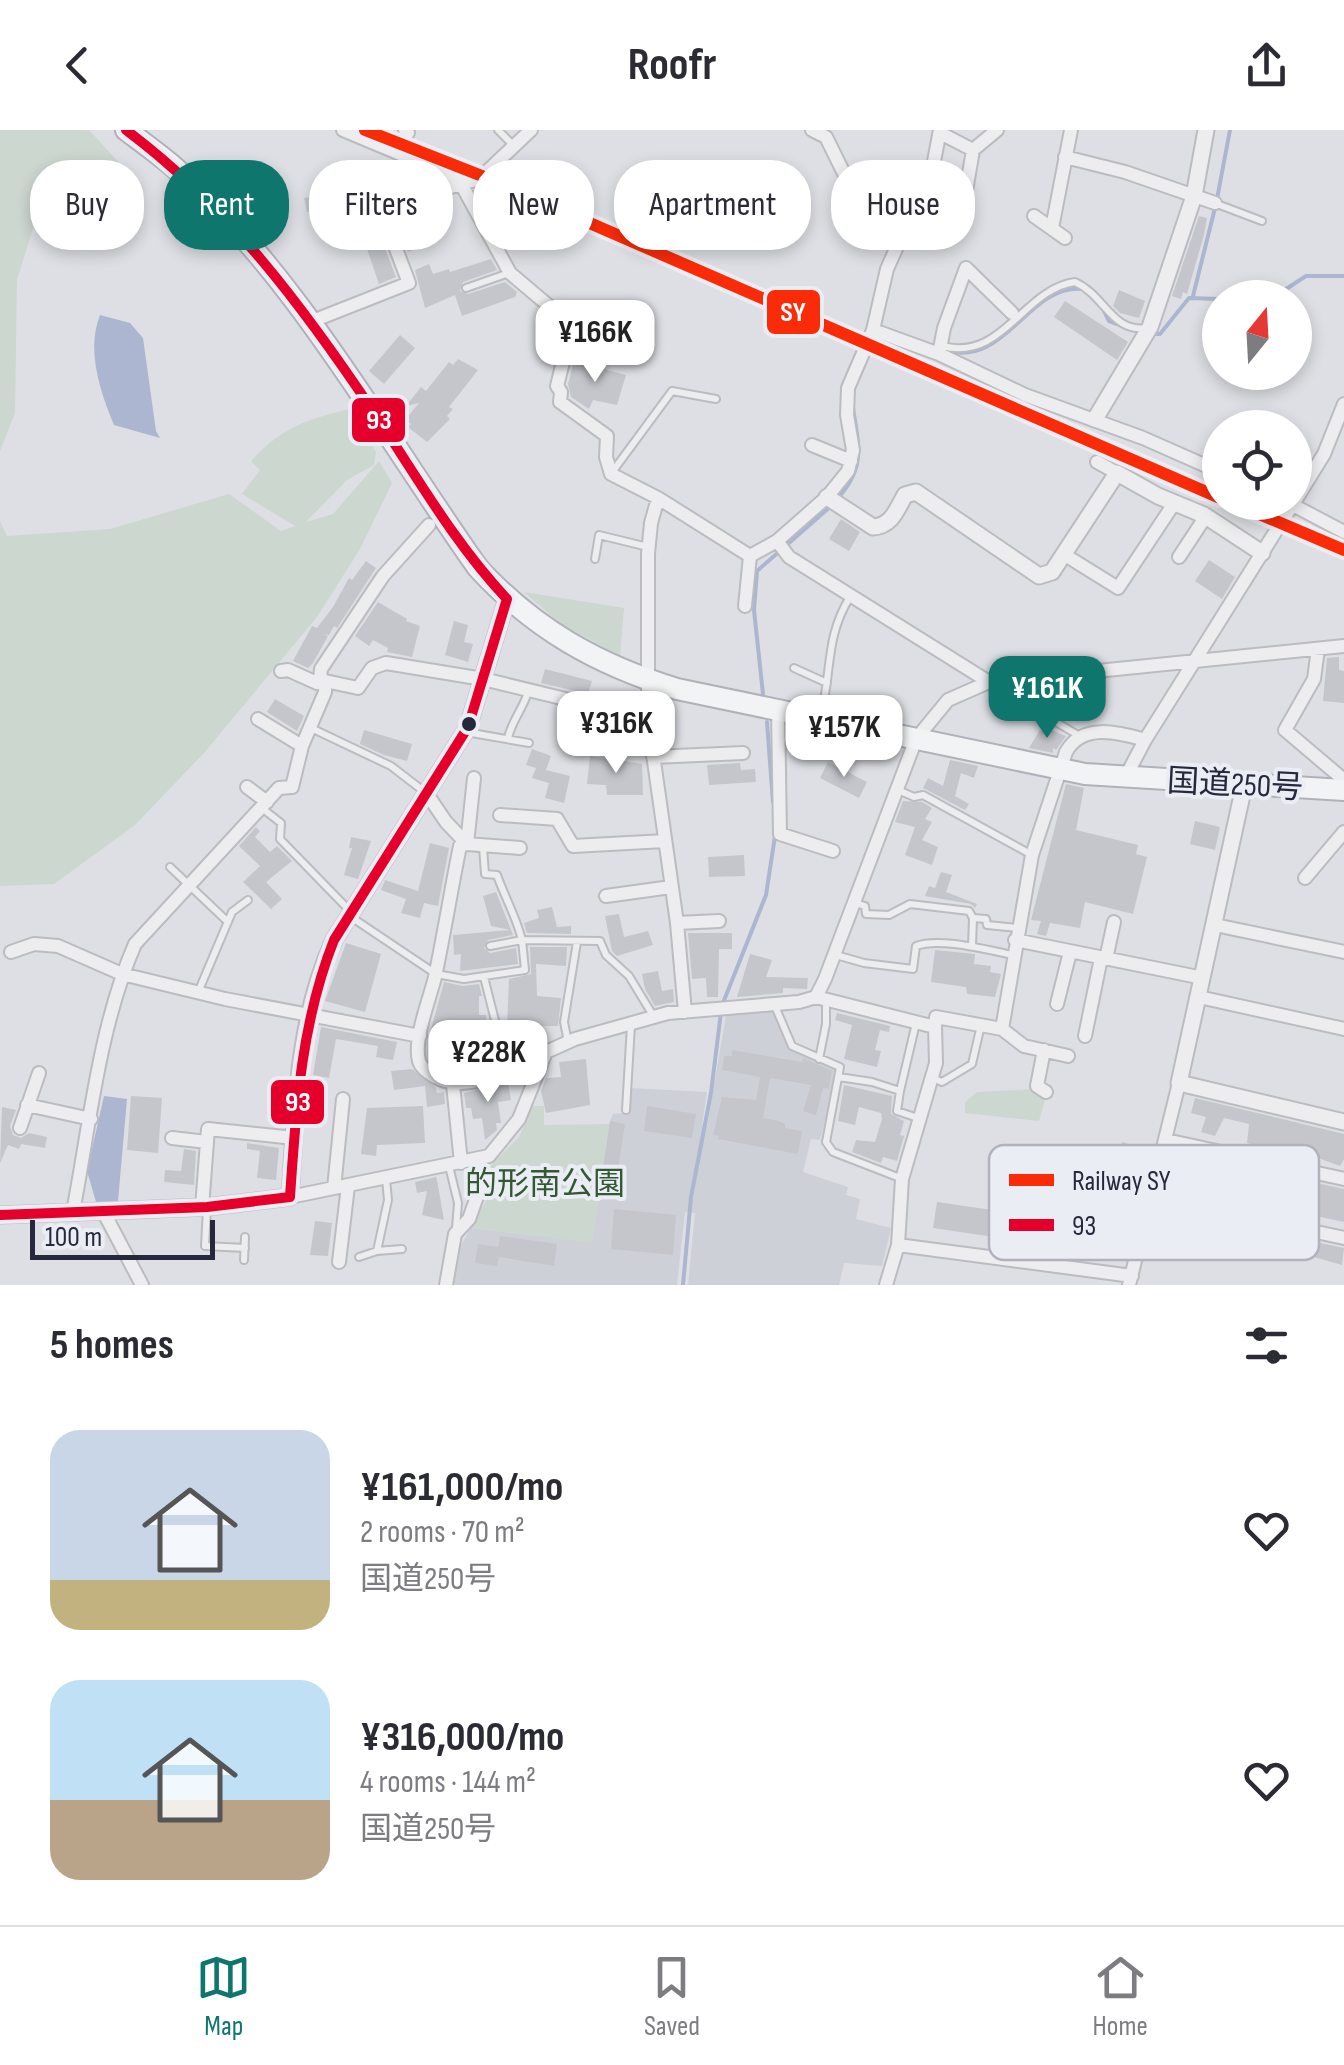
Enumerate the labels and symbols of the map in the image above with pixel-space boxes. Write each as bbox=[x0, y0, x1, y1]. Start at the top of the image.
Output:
north arrow bbox=[1202, 280, 1312, 390]
line badge: SY bbox=[765, 288, 822, 336]
text: SY bbox=[780, 296, 806, 329]
pin: ¥166K bbox=[525, 300, 665, 385]
line badge: 93 bbox=[350, 396, 407, 444]
text: 93 bbox=[366, 404, 392, 437]
pin: ¥161K bbox=[977, 656, 1117, 741]
pin: ¥316K bbox=[546, 691, 686, 776]
pin: ¥157K bbox=[774, 695, 914, 780]
unlabelled marker bbox=[459, 714, 479, 734]
street label: 国道250号 bbox=[1166, 762, 1304, 808]
pin: ¥228K bbox=[418, 1020, 558, 1105]
line badge: 93 bbox=[269, 1078, 326, 1126]
text: 93 bbox=[285, 1086, 311, 1119]
legend bbox=[989, 1145, 1319, 1260]
park label: 的形南公園 bbox=[465, 1165, 625, 1204]
text: Railway SY bbox=[1072, 1165, 1171, 1198]
text: 93 bbox=[1072, 1210, 1096, 1243]
scale bar bbox=[30, 1215, 215, 1260]

